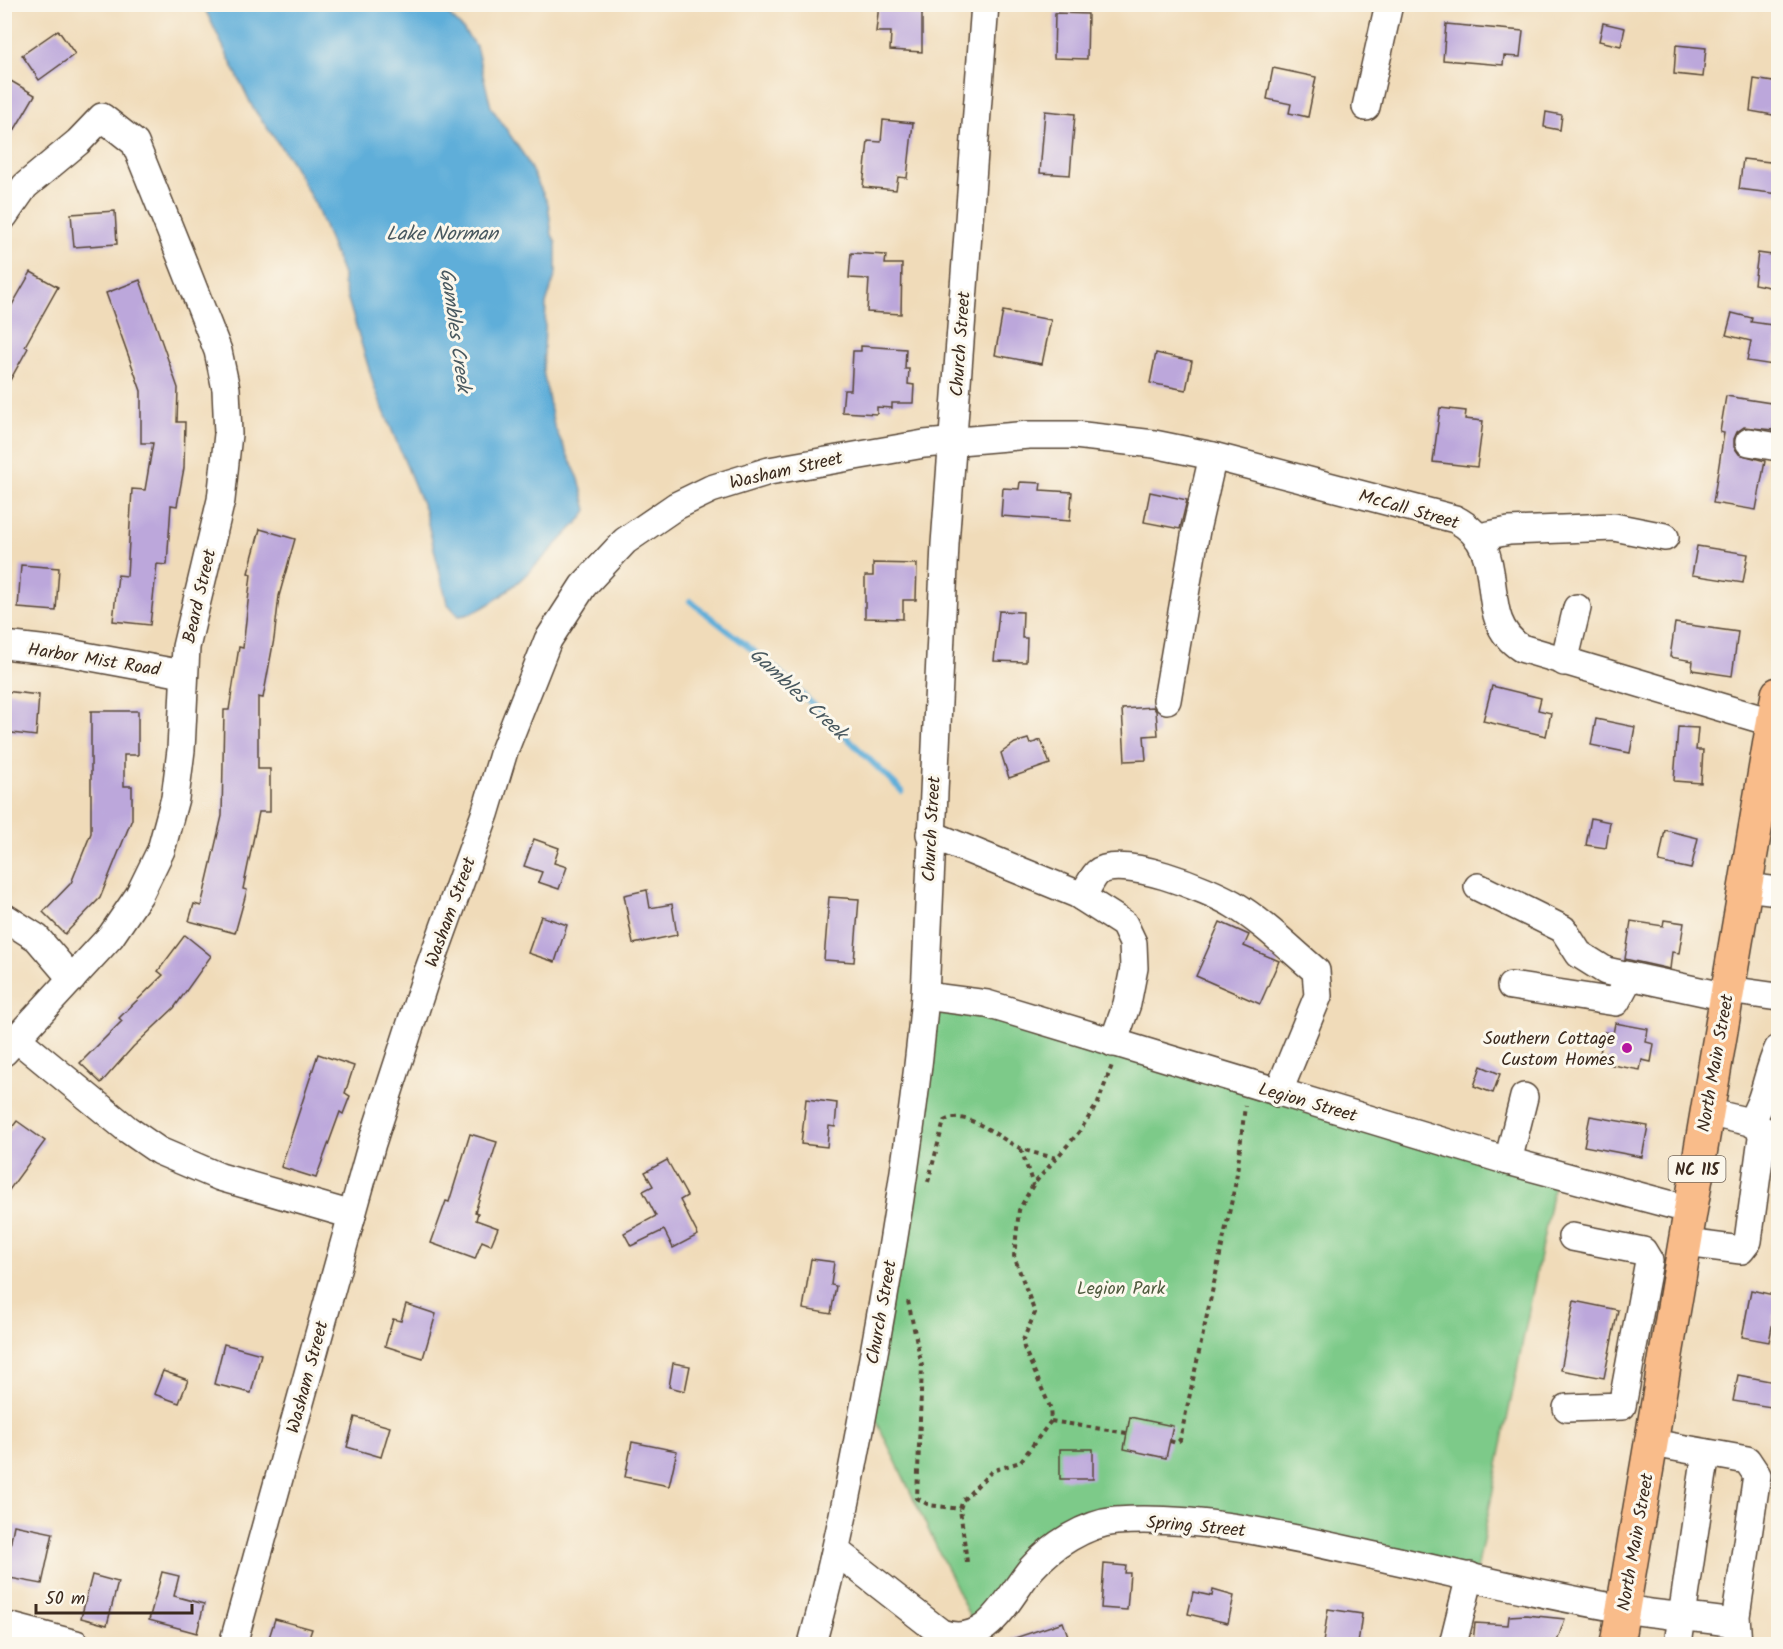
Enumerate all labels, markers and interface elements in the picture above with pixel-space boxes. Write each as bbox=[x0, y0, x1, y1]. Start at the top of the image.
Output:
water label: Lake Norman bbox=[386, 219, 499, 251]
water label: Gambles Creek bbox=[430, 266, 479, 397]
street label: Church Street bbox=[943, 289, 980, 398]
street label: Washam Street bbox=[727, 444, 847, 499]
street label: McCall Street bbox=[1355, 482, 1463, 539]
street label: Beard Street bbox=[176, 545, 226, 646]
street label: Harbor Mist Road bbox=[25, 636, 163, 685]
water label: Gambles Creek bbox=[741, 640, 856, 750]
street label: Church Street bbox=[915, 775, 950, 883]
street label: Washam Street bbox=[418, 852, 485, 972]
street label: North Main Street bbox=[1690, 991, 1743, 1134]
place label: Southern Cottage Custom Homes bbox=[1483, 1025, 1615, 1075]
marker: Southern Cottage Custom Homes bbox=[1620, 1041, 1634, 1055]
street label: Legion Street bbox=[1255, 1076, 1361, 1132]
road number: NC 115 bbox=[1668, 1156, 1726, 1182]
street label: Church Street bbox=[859, 1257, 906, 1367]
park label: Legion Park bbox=[1077, 1275, 1166, 1304]
street label: Washam Street bbox=[279, 1317, 338, 1437]
street label: North Main Street bbox=[1610, 1470, 1663, 1613]
street label: Spring Street bbox=[1145, 1509, 1248, 1546]
scale bar bbox=[36, 1577, 192, 1615]
text: 50 m bbox=[45, 1585, 85, 1614]

